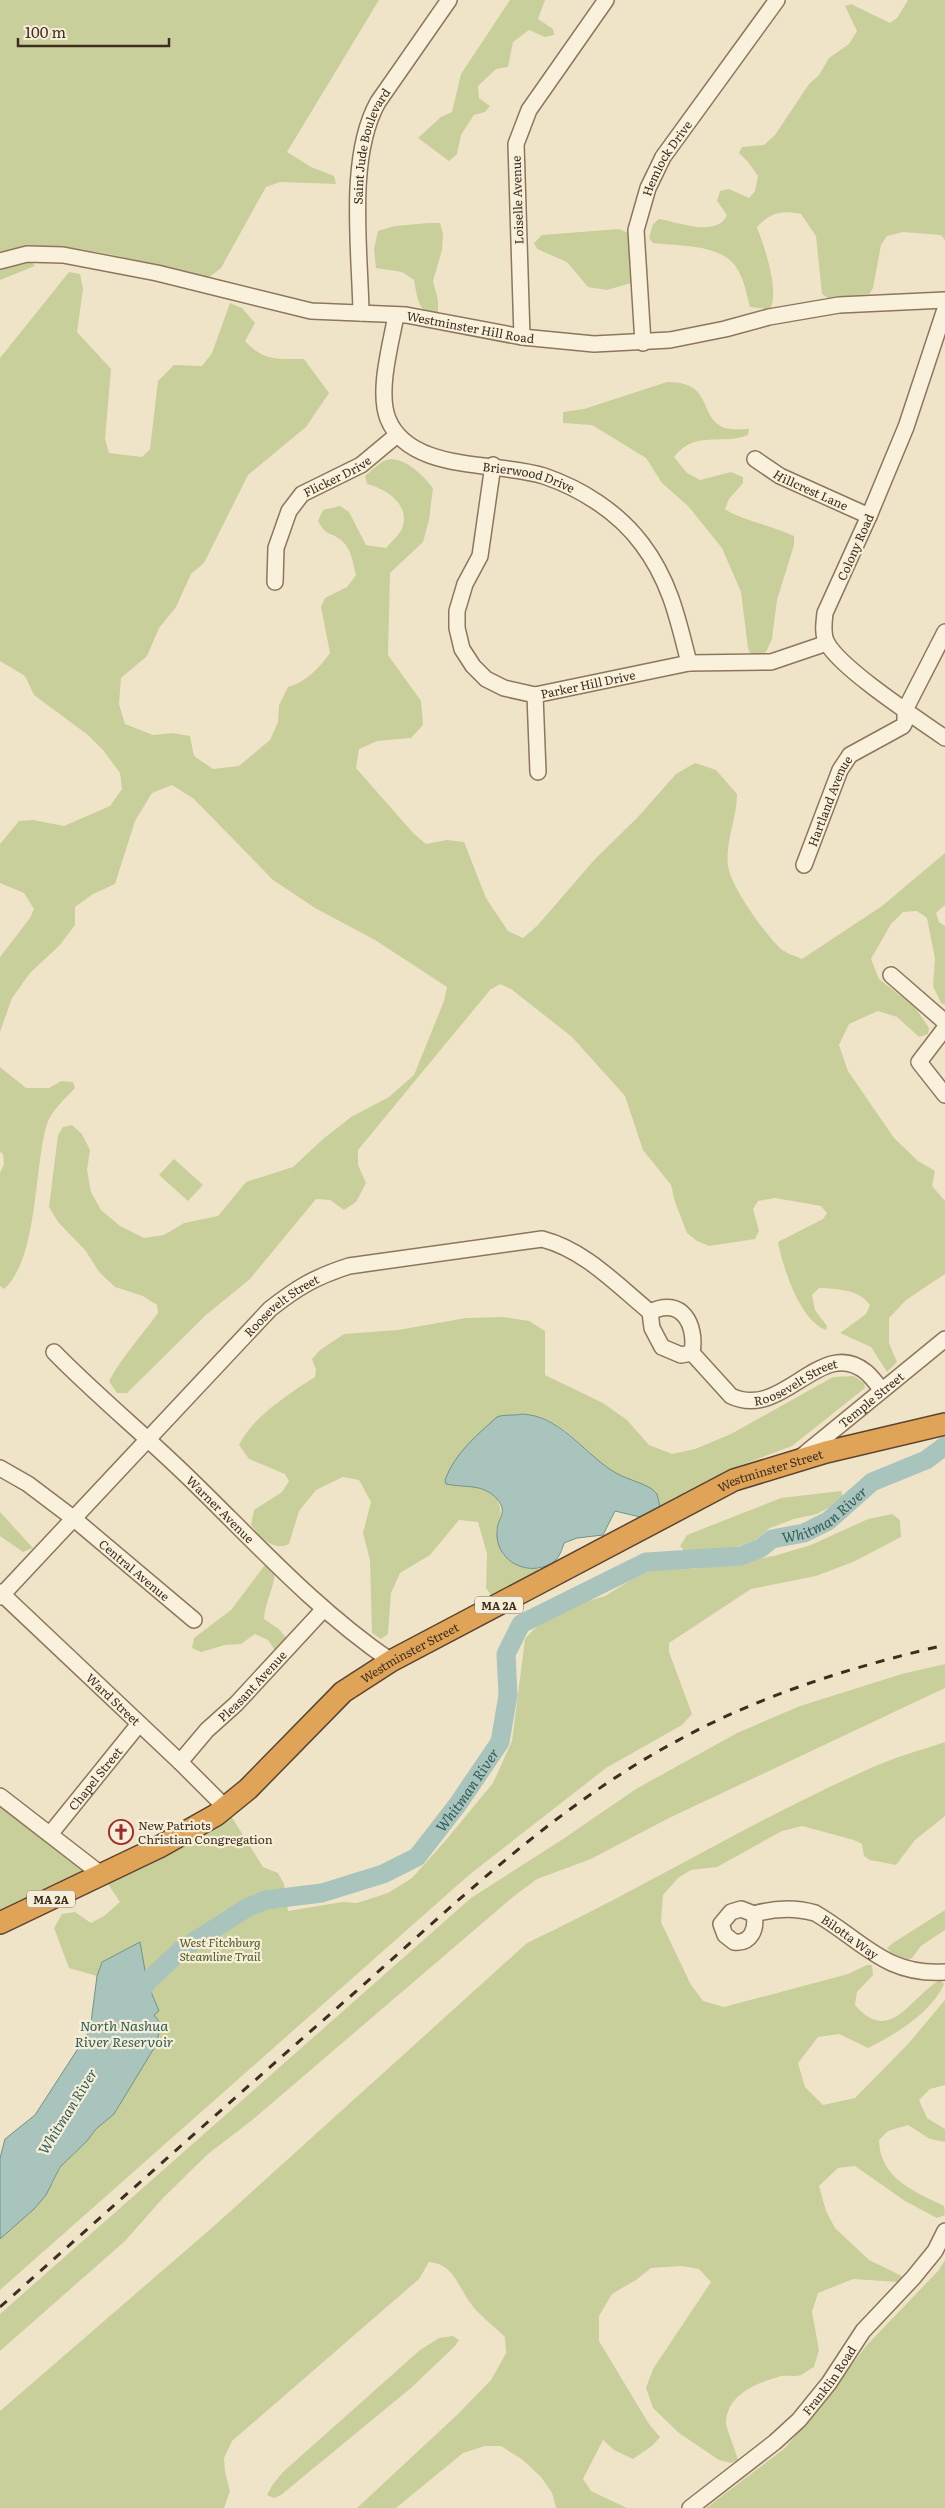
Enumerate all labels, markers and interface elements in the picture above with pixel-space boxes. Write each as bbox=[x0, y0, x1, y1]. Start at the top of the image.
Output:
scale bar bbox=[18, 15, 169, 47]
text: 100 m bbox=[25, 20, 66, 43]
street label: Saint Jude Boulevard bbox=[348, 84, 395, 205]
street label: Hemlock Drive bbox=[637, 116, 696, 198]
street label: Loiselle Avenue bbox=[506, 155, 528, 245]
street label: Westminster Hill Road bbox=[405, 306, 536, 347]
street label: Flicker Drive bbox=[300, 451, 375, 501]
street label: Brierwood Drive bbox=[482, 457, 578, 497]
street label: Hillcrest Lane bbox=[770, 465, 851, 515]
street label: Colony Road bbox=[832, 510, 878, 583]
street label: Parker Hill Drive bbox=[539, 665, 637, 703]
street label: Hartland Avenue bbox=[803, 752, 856, 849]
street label: Roosevelt Street bbox=[240, 1270, 322, 1341]
street label: Roosevelt Street bbox=[753, 1354, 839, 1410]
street label: Temple Street bbox=[834, 1367, 908, 1432]
street label: Westminster Street bbox=[714, 1444, 825, 1496]
street label: Warner Avenue bbox=[182, 1471, 258, 1547]
water label: Whitman River bbox=[780, 1481, 871, 1547]
street label: Central Avenue bbox=[95, 1535, 174, 1605]
road number: MA 2A bbox=[475, 1596, 523, 1614]
street label: Westminster Street bbox=[357, 1618, 462, 1687]
street label: Pleasant Avenue bbox=[214, 1646, 290, 1725]
street label: Ward Street bbox=[82, 1669, 145, 1729]
street label: Chapel Street bbox=[64, 1743, 126, 1814]
water label: Whitman River bbox=[430, 1744, 503, 1836]
place label: New Patriots Christian Congregation bbox=[138, 1816, 273, 1848]
church icon: New Patriots Christian Congregation bbox=[108, 1819, 134, 1845]
road number: MA 2A bbox=[27, 1890, 75, 1908]
street label: Bilotta Way bbox=[818, 1910, 882, 1963]
park label: West Fitchburg Steamline Trail bbox=[179, 1933, 261, 1965]
water label: North Nashua River Reservoir bbox=[74, 2015, 174, 2051]
water label: Whitman River bbox=[33, 2064, 102, 2158]
street label: Franklin Road bbox=[798, 2341, 861, 2419]

